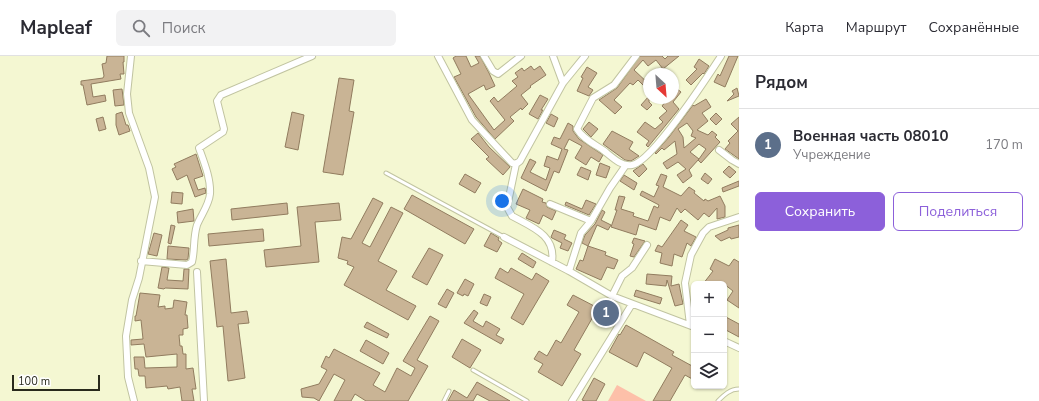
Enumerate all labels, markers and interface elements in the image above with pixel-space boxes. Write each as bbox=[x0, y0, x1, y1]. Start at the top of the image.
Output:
search box bbox=[116, 10, 396, 46]
text: Mapleaf bbox=[20, 15, 92, 41]
icon: search bbox=[130, 17, 152, 39]
text: Поиск bbox=[162, 18, 205, 38]
text: Карта bbox=[785, 18, 824, 37]
text: Маршрут bbox=[846, 18, 907, 37]
text: Сохранённые bbox=[929, 18, 1019, 37]
north arrow bbox=[643, 68, 679, 104]
text: Рядом bbox=[755, 71, 808, 94]
text: Военная часть 08010 bbox=[793, 126, 948, 146]
text: 1 bbox=[764, 136, 772, 154]
text: 170 m bbox=[985, 136, 1023, 154]
text: Учреждение bbox=[793, 146, 871, 164]
your location bbox=[492, 191, 512, 211]
button: Сохранить bbox=[755, 192, 885, 231]
button: Поделиться bbox=[893, 192, 1023, 231]
map controls bbox=[691, 281, 727, 389]
button: + bbox=[691, 281, 727, 317]
pin: 1 bbox=[593, 298, 619, 328]
button: − bbox=[691, 317, 727, 353]
button: layers bbox=[691, 353, 727, 389]
scale bar bbox=[12, 373, 100, 392]
text: 100 m bbox=[18, 374, 50, 389]

